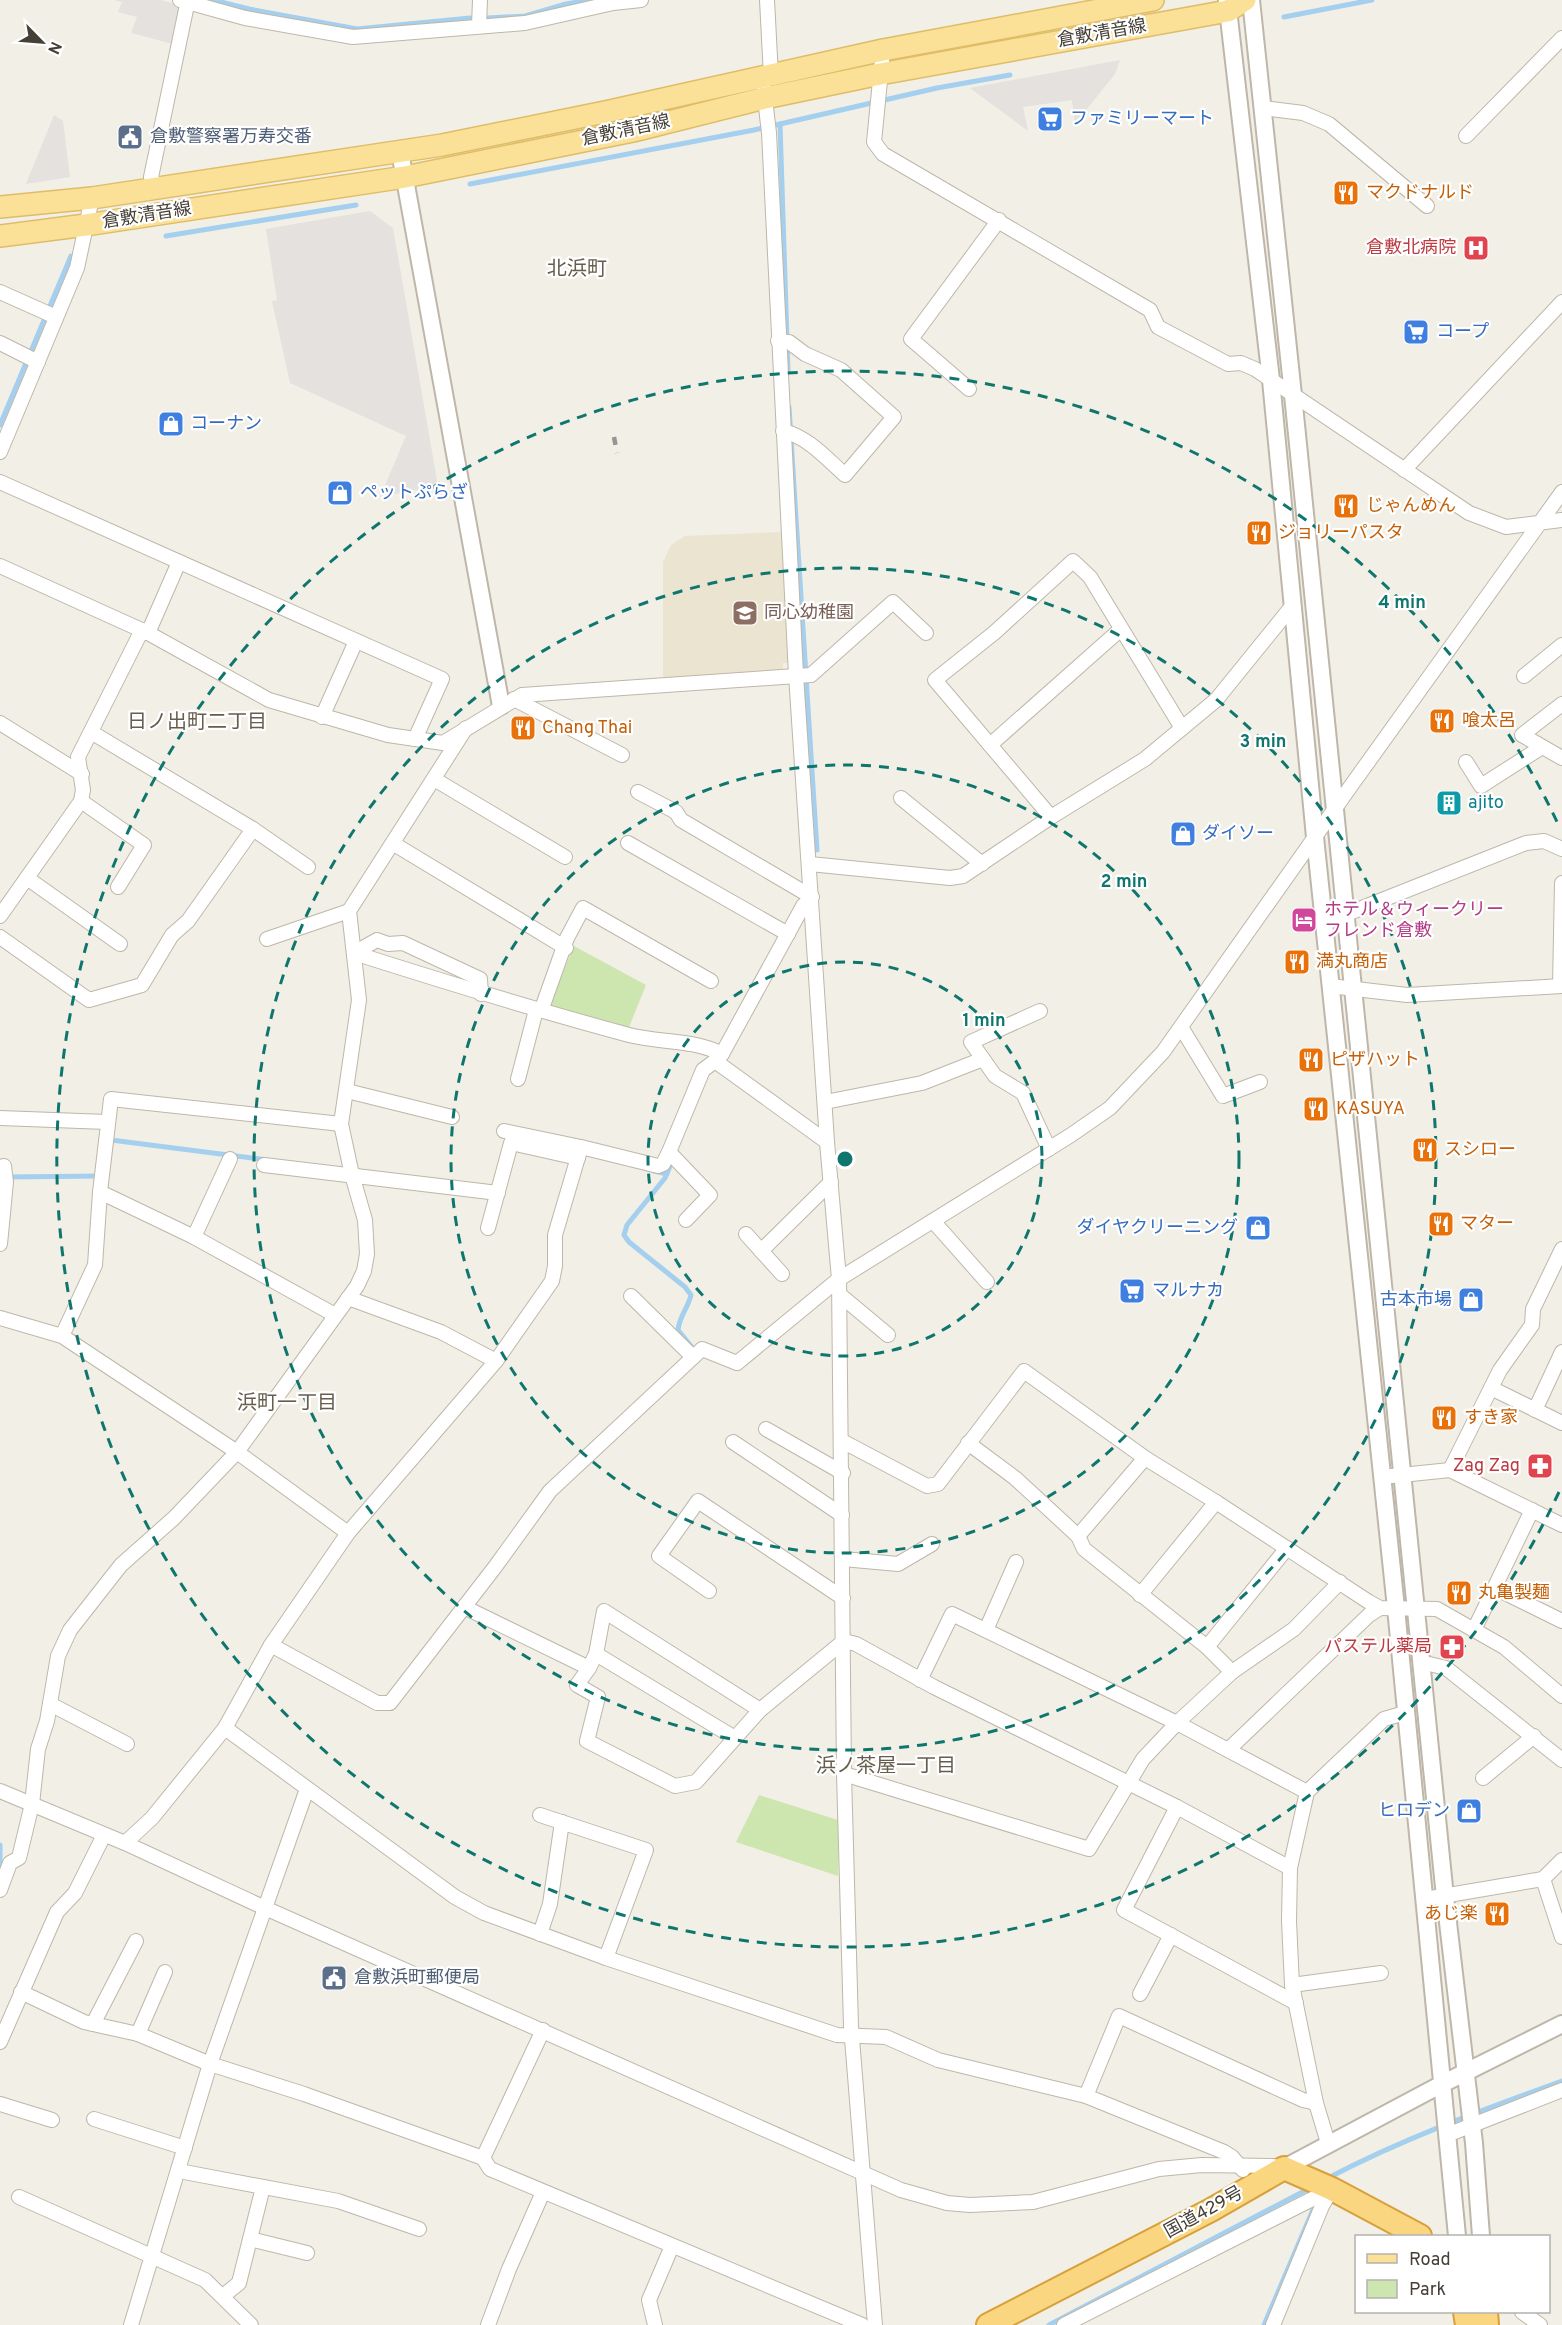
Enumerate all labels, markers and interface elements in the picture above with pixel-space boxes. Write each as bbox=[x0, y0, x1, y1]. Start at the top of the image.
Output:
north arrow bbox=[12, 12, 72, 72]
street label: 倉敷清音線 bbox=[1056, 15, 1148, 53]
text: N bbox=[42, 38, 65, 57]
supermarket icon: ファミリーマート bbox=[1035, 104, 1065, 134]
place label: ファミリーマート bbox=[1070, 108, 1214, 131]
street label: 倉敷清音線 bbox=[580, 110, 672, 152]
public building icon: 倉敷警察署万寿交番 bbox=[115, 122, 145, 152]
place label: 倉敷警察署万寿交番 bbox=[150, 126, 312, 149]
restaurant icon: マクドナルド bbox=[1331, 178, 1361, 208]
place label: マクドナルド bbox=[1366, 182, 1474, 205]
street label: 倉敷清音線 bbox=[101, 198, 193, 234]
hospital icon: 倉敷北病院 bbox=[1461, 233, 1491, 263]
place label: 倉敷北病院 bbox=[1366, 237, 1456, 260]
district label: 北浜町 bbox=[547, 257, 607, 283]
supermarket icon: コープ bbox=[1401, 317, 1431, 347]
place label: コープ bbox=[1436, 321, 1489, 344]
shop icon: コーナン bbox=[156, 409, 186, 439]
place label: コーナン bbox=[190, 413, 262, 436]
shop icon: ペットぷらざ bbox=[325, 478, 355, 508]
place label: ペットぷらざ bbox=[360, 482, 468, 505]
restaurant icon: じゃんめん bbox=[1331, 491, 1361, 521]
place label: じゃんめん bbox=[1366, 495, 1456, 518]
restaurant icon: ジョリーパスタ bbox=[1244, 518, 1274, 548]
place label: ジョリーパスタ bbox=[1278, 522, 1404, 545]
text: 4 min bbox=[1378, 592, 1426, 615]
school or university icon: 同心幼稚園 bbox=[730, 598, 760, 628]
place label: 同心幼稚園 bbox=[764, 602, 854, 625]
restaurant icon: 喰太呂 bbox=[1427, 706, 1457, 736]
district label: 日ノ出町二丁目 bbox=[127, 710, 267, 736]
place label: 喰太呂 bbox=[1462, 710, 1516, 733]
restaurant icon: Chang Thai bbox=[508, 713, 538, 743]
place label: Chang Thai bbox=[542, 717, 632, 740]
text: 3 min bbox=[1240, 731, 1286, 754]
building icon: ajito bbox=[1434, 788, 1464, 818]
place label: ajito bbox=[1468, 792, 1504, 815]
shop icon: ダイソー bbox=[1168, 819, 1198, 849]
place label: ダイソー bbox=[1202, 823, 1274, 846]
text: 2 min bbox=[1100, 871, 1148, 894]
place label: ホテル＆ウィークリー フレンド倉敷 bbox=[1324, 899, 1504, 943]
hotel icon: ホテル＆ウィークリー フレンド倉敷 bbox=[1289, 905, 1319, 935]
restaurant icon: 満丸商店 bbox=[1282, 947, 1312, 977]
place label: 満丸商店 bbox=[1316, 951, 1388, 974]
text: 1 min bbox=[962, 1010, 1006, 1033]
restaurant icon: ピザハット bbox=[1296, 1045, 1326, 1075]
place label: ピザハット bbox=[1330, 1049, 1420, 1072]
restaurant icon: KASUYA bbox=[1301, 1094, 1331, 1124]
place label: KASUYA bbox=[1336, 1098, 1405, 1121]
restaurant icon: スシロー bbox=[1410, 1135, 1440, 1165]
place label: スシロー bbox=[1444, 1139, 1516, 1162]
centre of rings bbox=[835, 1149, 855, 1169]
restaurant icon: マター bbox=[1426, 1209, 1456, 1239]
shop icon: ダイヤクリーニング bbox=[1243, 1213, 1273, 1243]
place label: マター bbox=[1460, 1213, 1514, 1236]
place label: ダイヤクリーニング bbox=[1077, 1217, 1238, 1240]
supermarket icon: マルナカ bbox=[1117, 1276, 1147, 1306]
place label: マルナカ bbox=[1152, 1280, 1224, 1303]
shop icon: 古本市場 bbox=[1456, 1285, 1486, 1315]
place label: 古本市場 bbox=[1380, 1289, 1452, 1312]
district label: 浜町一丁目 bbox=[237, 1391, 337, 1417]
restaurant icon: すき家 bbox=[1429, 1403, 1459, 1433]
place label: すき家 bbox=[1464, 1407, 1518, 1430]
pharmacy icon: Zag Zag bbox=[1525, 1451, 1555, 1481]
place label: Zag Zag bbox=[1453, 1455, 1520, 1478]
restaurant icon: 丸亀製麺 bbox=[1444, 1578, 1474, 1608]
place label: 丸亀製麺 bbox=[1478, 1582, 1550, 1605]
pharmacy icon: パステル薬局 bbox=[1437, 1632, 1467, 1662]
place label: パステル薬局 bbox=[1324, 1636, 1432, 1659]
district label: 浜ノ茶屋一丁目 bbox=[816, 1754, 956, 1780]
shop icon: ヒロデン bbox=[1454, 1796, 1484, 1826]
place label: ヒロデン bbox=[1378, 1800, 1450, 1823]
restaurant icon: あじ楽 bbox=[1482, 1899, 1512, 1929]
place label: あじ楽 bbox=[1424, 1903, 1478, 1926]
public building icon: 倉敷浜町郵便局 bbox=[319, 1963, 349, 1993]
place label: 倉敷浜町郵便局 bbox=[354, 1967, 480, 1990]
street label: 国道429号 bbox=[1160, 2182, 1248, 2244]
legend bbox=[1355, 2235, 1550, 2313]
text: Road bbox=[1409, 2249, 1451, 2272]
text: Park bbox=[1409, 2279, 1446, 2302]

